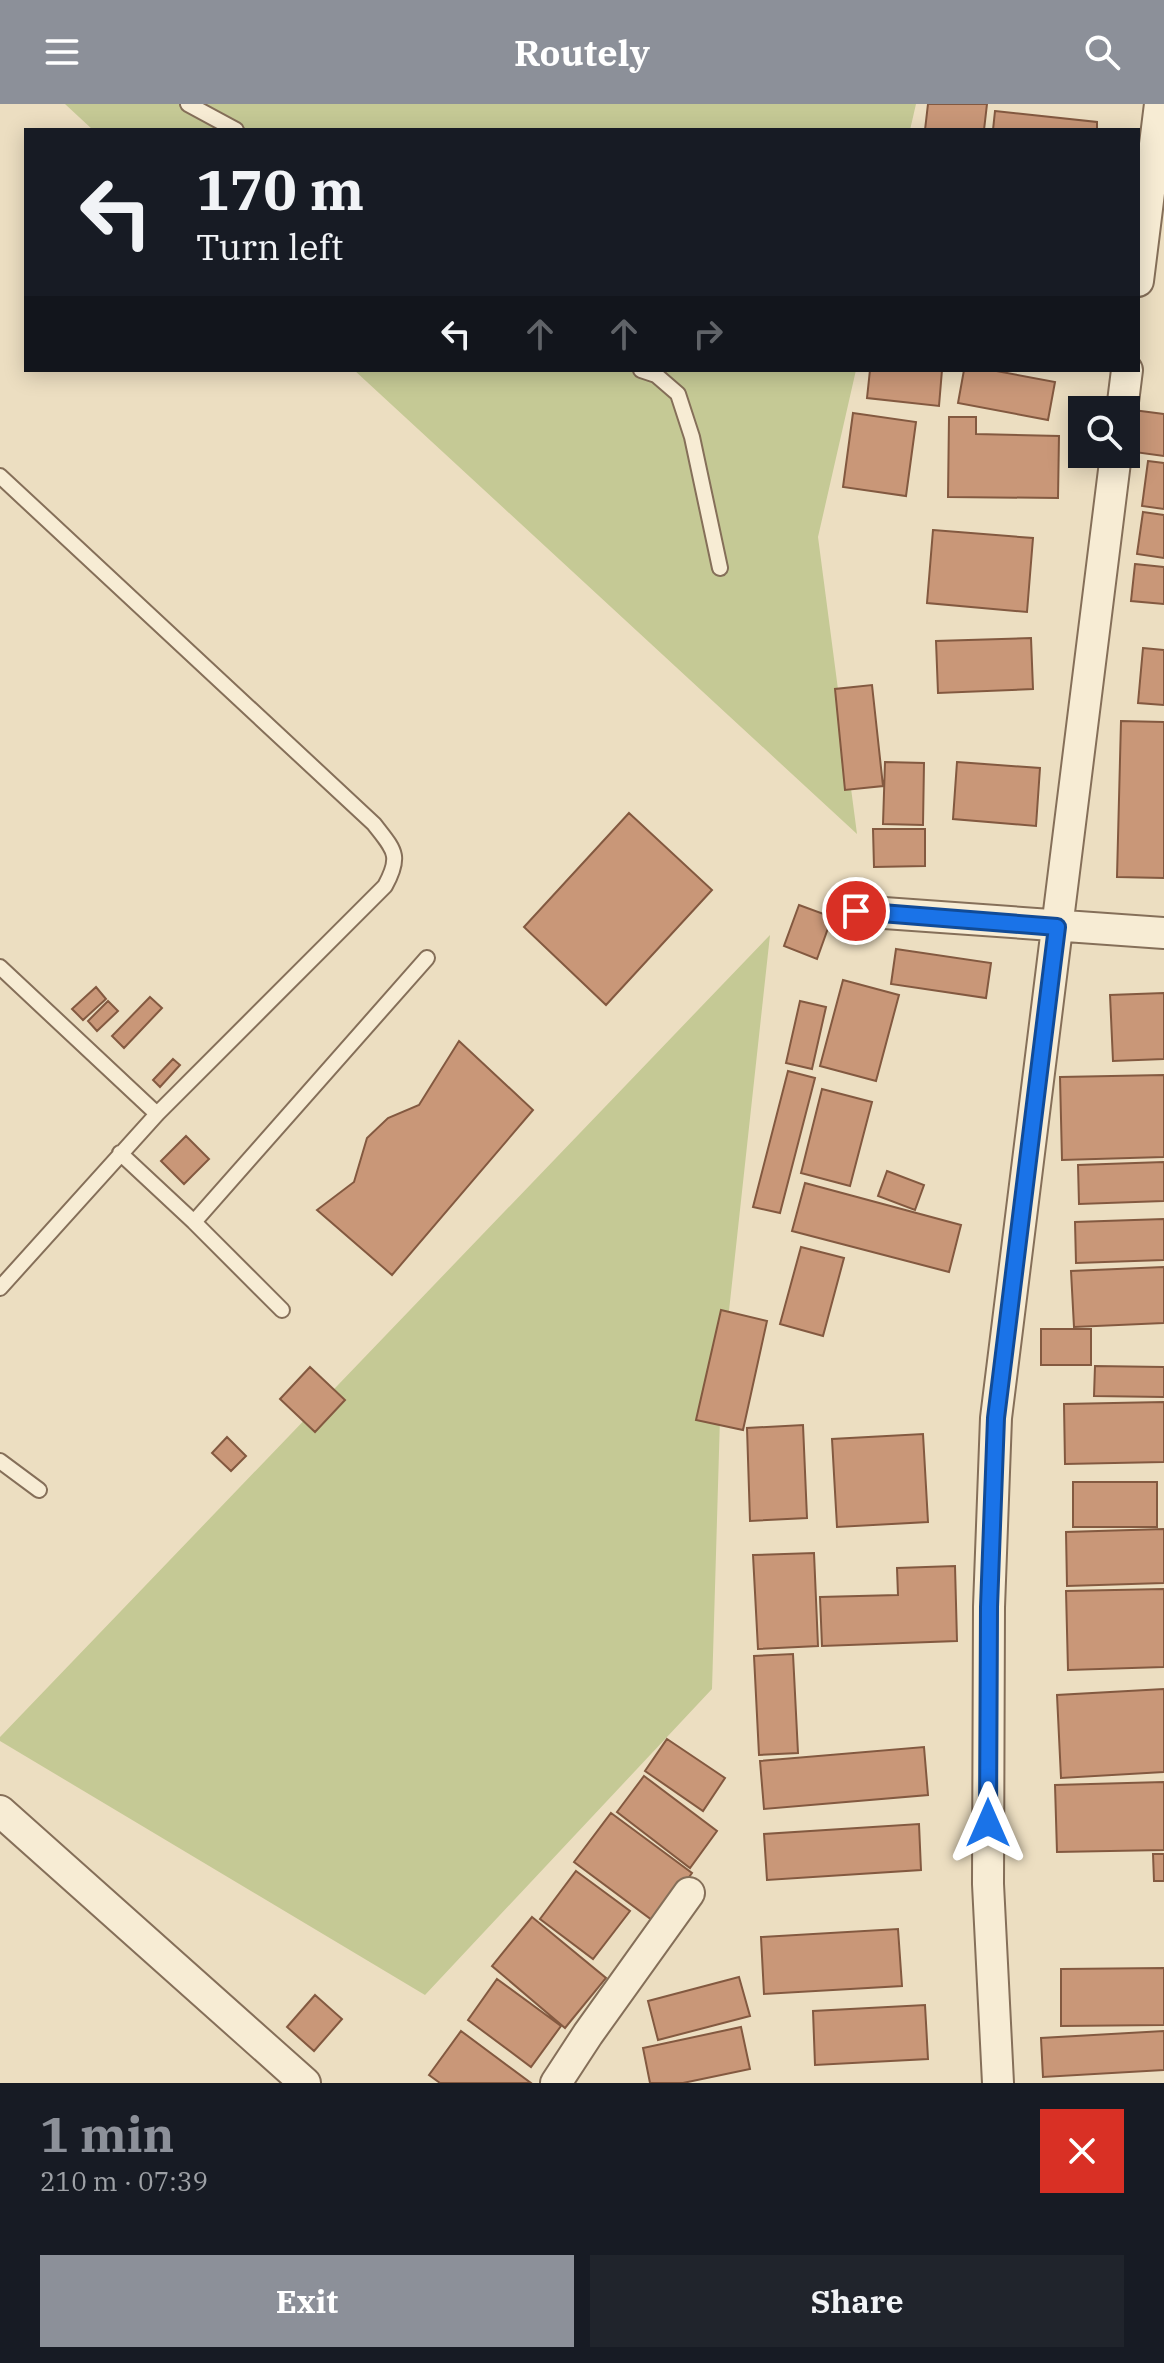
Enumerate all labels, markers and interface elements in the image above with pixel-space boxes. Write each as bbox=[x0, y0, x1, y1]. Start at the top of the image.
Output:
text: Routely bbox=[514, 29, 650, 76]
icon: menu bbox=[40, 30, 84, 74]
icon: search bbox=[1080, 30, 1124, 74]
text: 170 m bbox=[196, 153, 364, 225]
icon: left bbox=[64, 160, 168, 264]
text: Turn left bbox=[196, 223, 343, 270]
icon: left bbox=[434, 312, 478, 356]
icon: ahead bbox=[518, 312, 562, 356]
icon: ahead bbox=[602, 312, 646, 356]
icon: right bbox=[686, 312, 730, 356]
map controls bbox=[1068, 396, 1140, 468]
button: search bbox=[1068, 396, 1140, 468]
pin bbox=[822, 877, 890, 945]
icon: arrive bbox=[834, 889, 878, 933]
position arrow bbox=[946, 1781, 1030, 1865]
text: 1 min bbox=[40, 2103, 174, 2165]
button: close bbox=[1040, 2109, 1124, 2193]
text: 210 m · 07:39 bbox=[40, 2164, 208, 2198]
button: Exit bbox=[40, 2255, 574, 2347]
button: Share bbox=[590, 2255, 1124, 2347]

